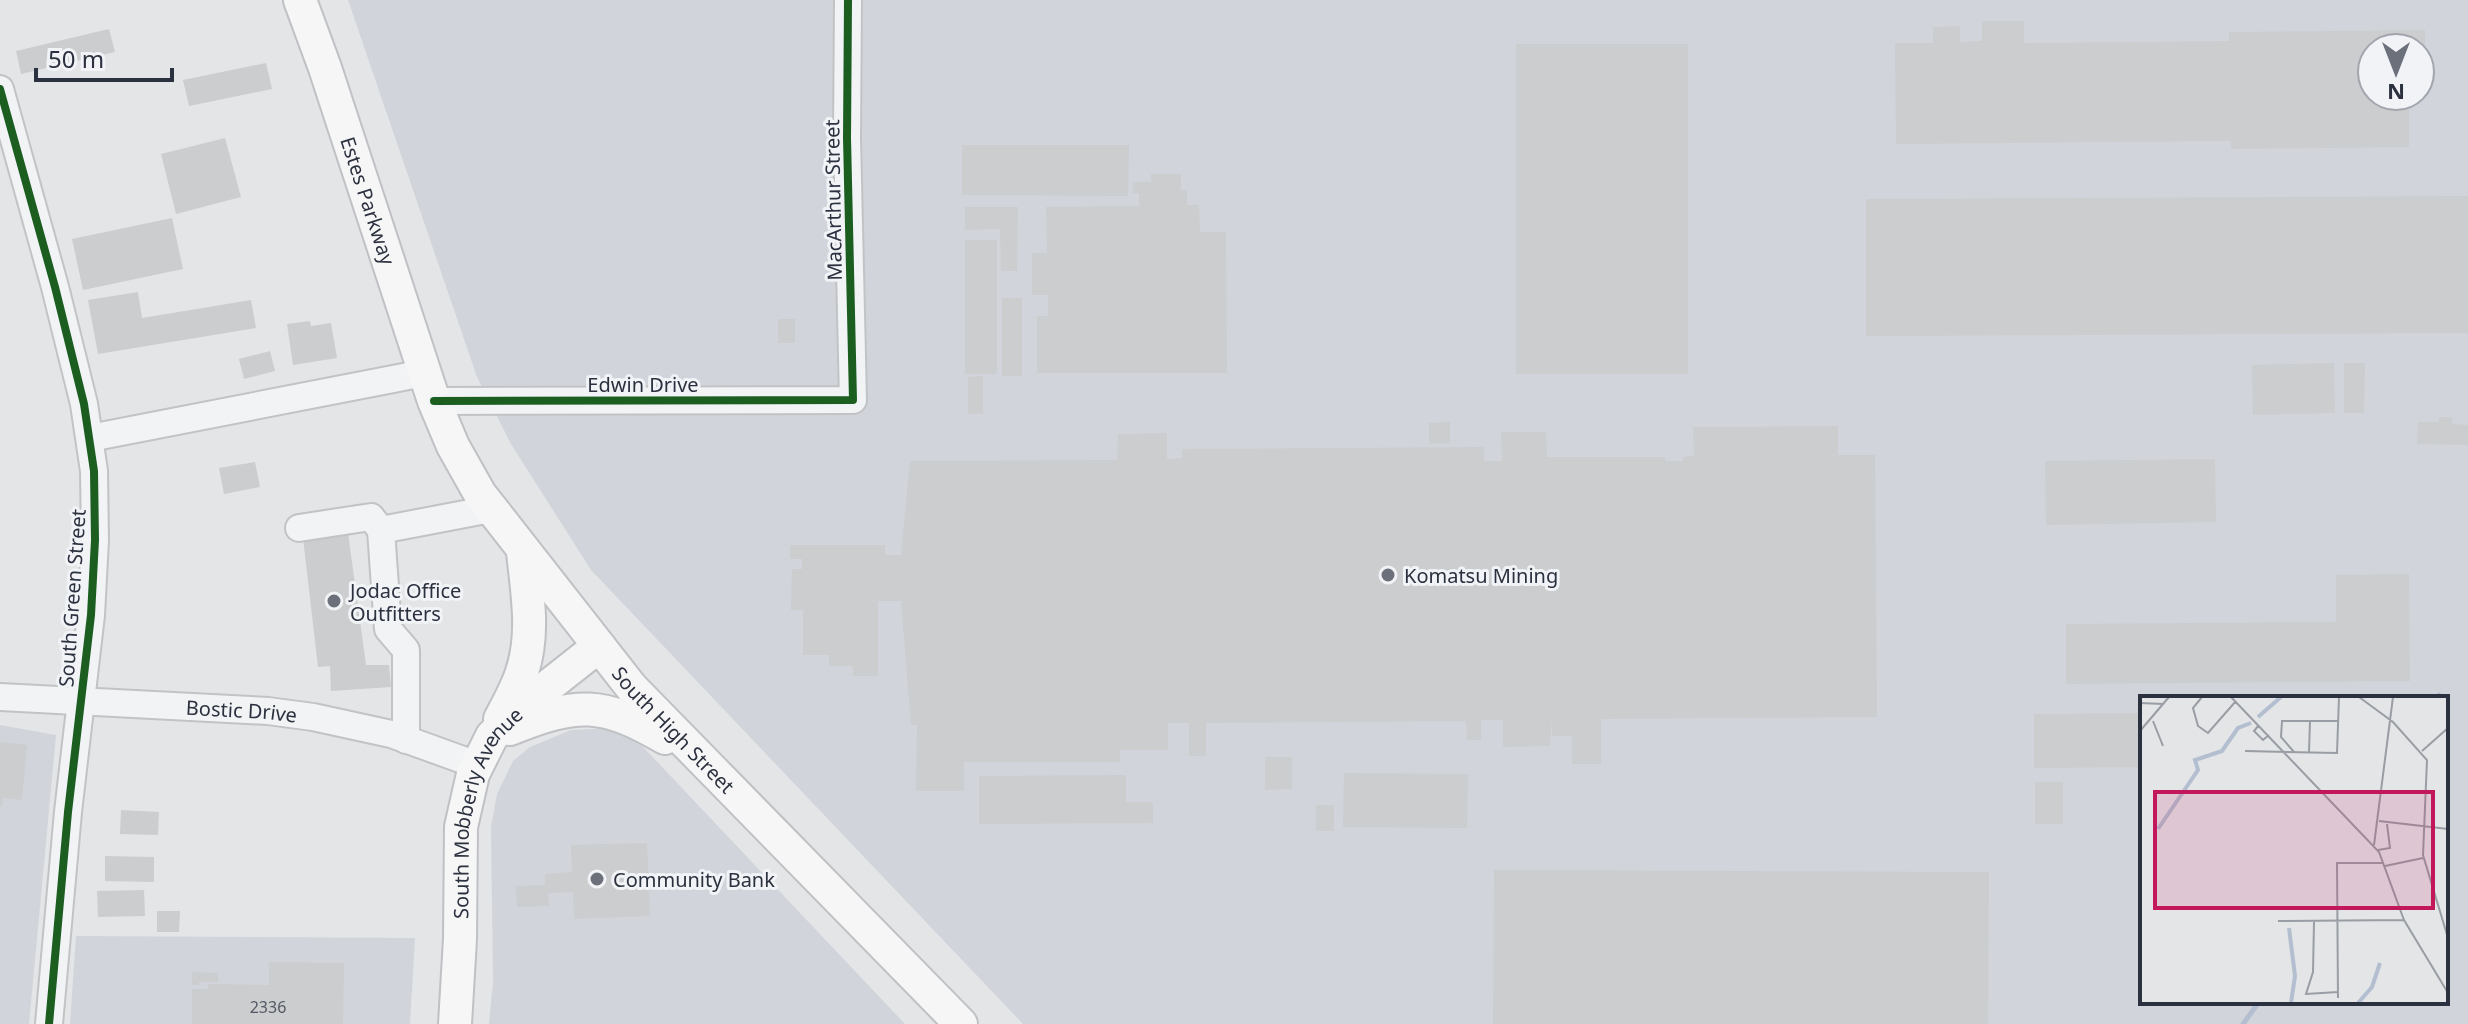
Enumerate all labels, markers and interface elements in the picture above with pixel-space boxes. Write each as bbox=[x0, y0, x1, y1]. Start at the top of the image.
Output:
scale bar bbox=[36, 32, 172, 82]
north arrow bbox=[2356, 32, 2436, 112]
text: 50 m bbox=[48, 42, 104, 75]
text: N bbox=[2387, 78, 2405, 108]
street label: MacArthur Street bbox=[818, 119, 848, 281]
street label: Estes Parkway bbox=[335, 133, 402, 269]
street label: Edwin Drive bbox=[587, 371, 699, 398]
street label: South Green Street bbox=[52, 508, 92, 688]
place label: Komatsu Mining bbox=[1404, 562, 1558, 589]
marker: Komatsu Mining bbox=[1379, 566, 1397, 584]
place label: Jodac Office Outfitters bbox=[348, 577, 461, 627]
marker: Jodac Office Outfitters bbox=[325, 592, 343, 610]
street label: South High Street bbox=[606, 661, 741, 799]
street label: Bostic Drive bbox=[185, 693, 299, 728]
inset map bbox=[2140, 696, 2448, 1004]
street label: South Mobberly Avenue bbox=[447, 701, 528, 919]
place label: Community Bank bbox=[613, 866, 775, 893]
marker: Community Bank bbox=[588, 870, 606, 888]
house number: 2336 bbox=[250, 996, 286, 1018]

